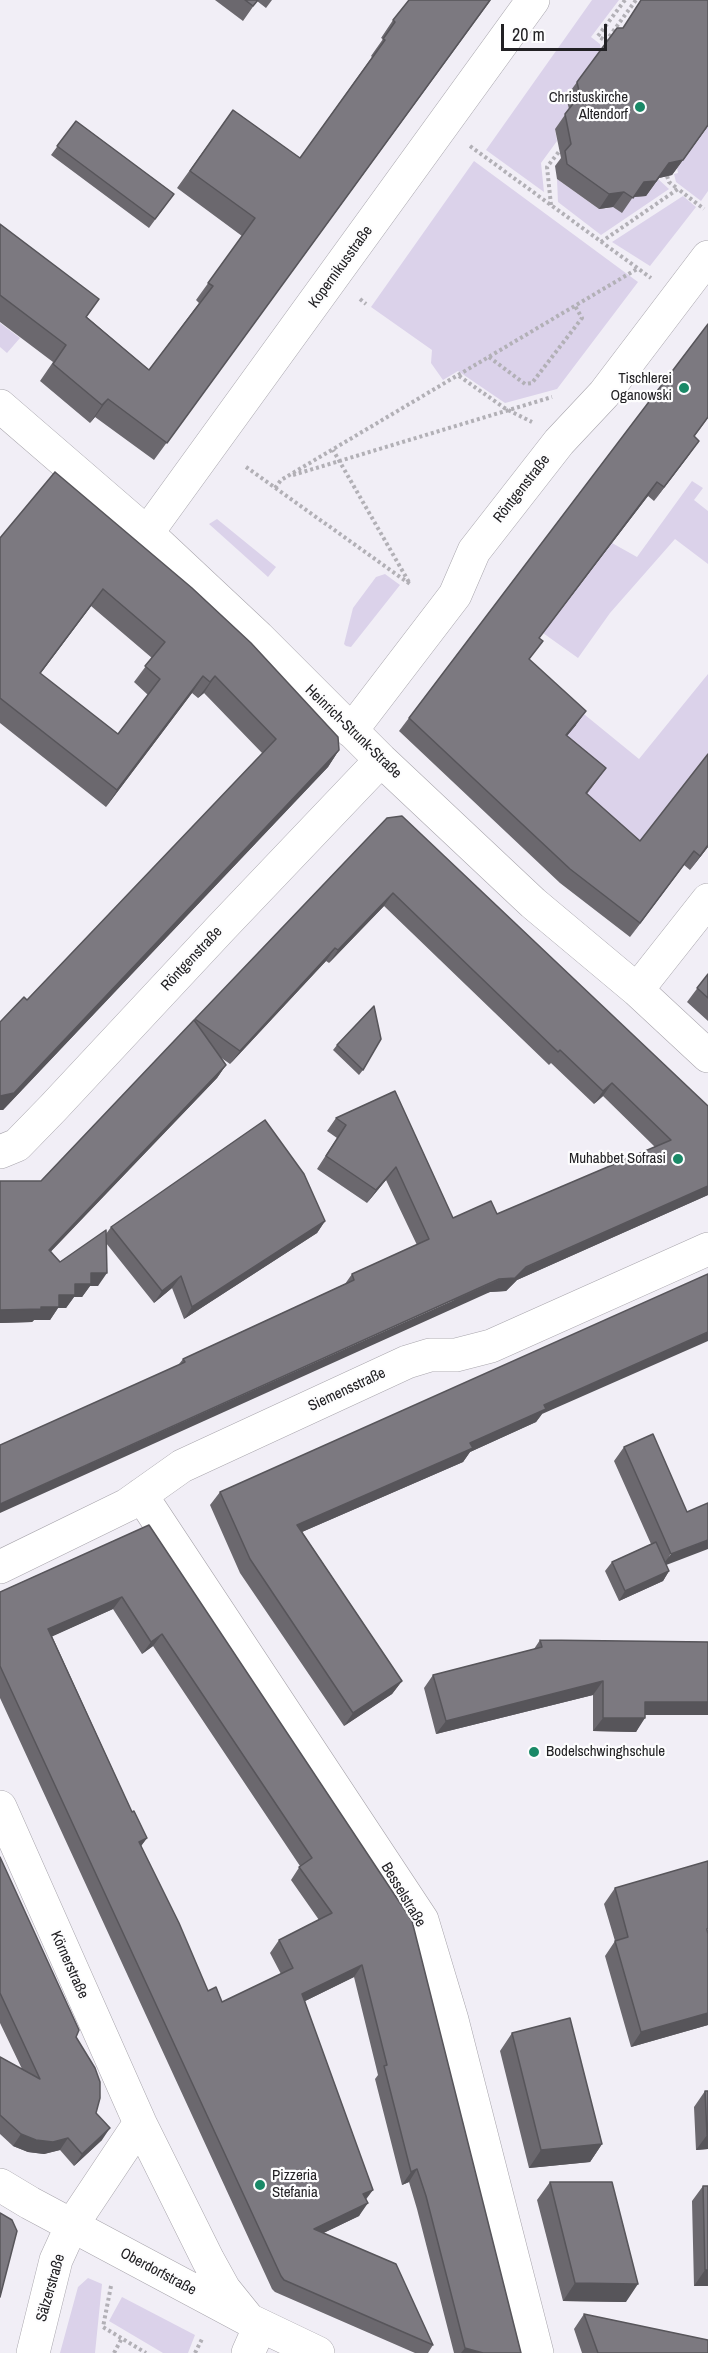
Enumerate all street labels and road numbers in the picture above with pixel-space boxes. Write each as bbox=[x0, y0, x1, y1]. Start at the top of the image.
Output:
street label: Kopernikusstraße bbox=[305, 222, 377, 312]
street label: Röntgenstraße bbox=[490, 451, 554, 527]
street label: Heinrich-Strunk-Straße bbox=[301, 681, 405, 783]
street label: Röntgenstraße bbox=[158, 923, 226, 995]
street label: Siemensstraße bbox=[305, 1364, 389, 1416]
street label: Besselstraße bbox=[377, 1860, 429, 1930]
street label: Körnerstraße bbox=[46, 1929, 92, 2001]
street label: Oberdorfstraße bbox=[117, 2244, 199, 2300]
street label: Sälzerstraße bbox=[33, 2252, 69, 2324]

